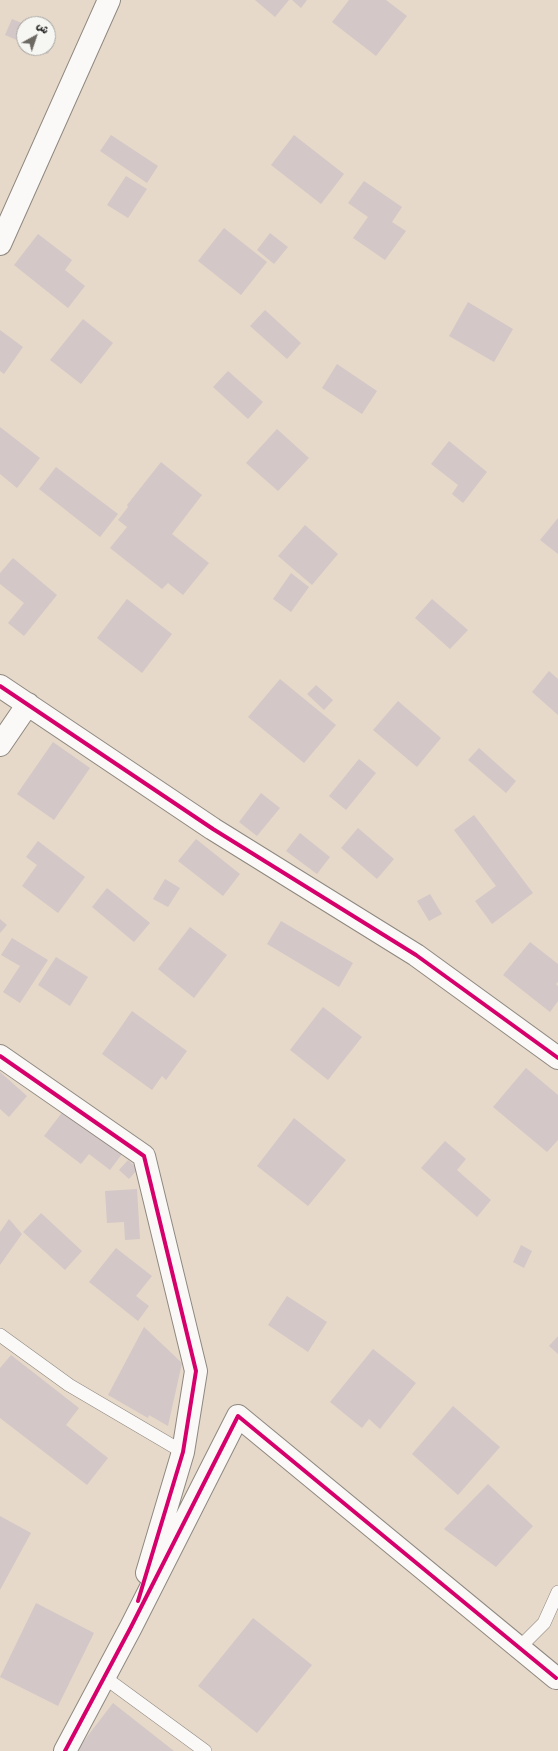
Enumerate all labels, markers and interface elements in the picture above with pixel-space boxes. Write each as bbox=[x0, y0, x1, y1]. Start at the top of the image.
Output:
north arrow bbox=[16, 16, 56, 56]
text: ش bbox=[34, 18, 52, 37]

